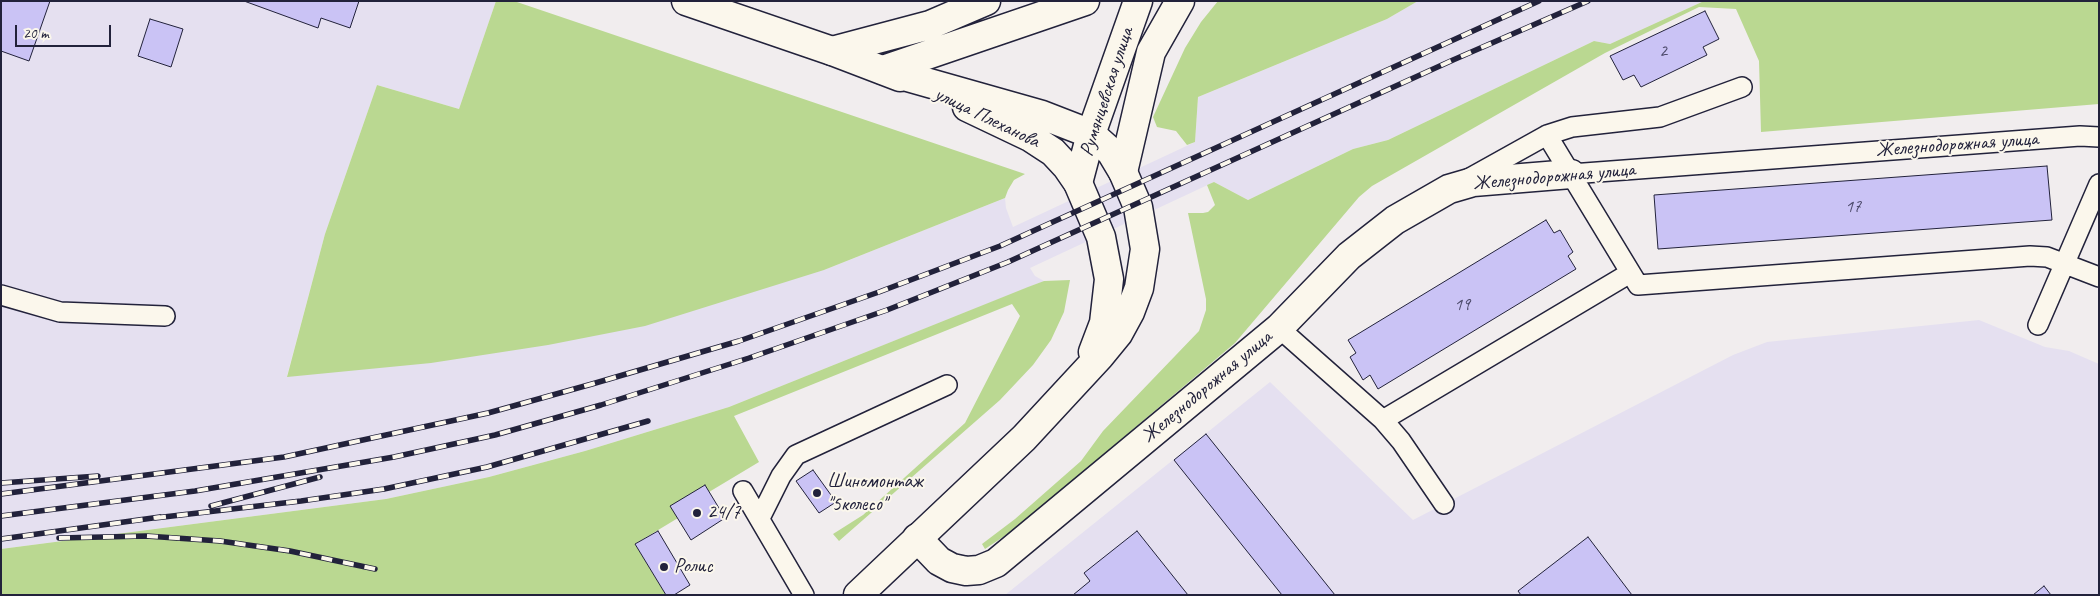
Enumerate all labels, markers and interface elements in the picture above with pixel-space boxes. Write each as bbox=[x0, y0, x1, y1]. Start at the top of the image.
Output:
scale bar bbox=[18, 15, 114, 47]
text: 20 m bbox=[23, 24, 49, 43]
street label: Румянцевская улица bbox=[1075, 25, 1139, 159]
house number: 2 bbox=[1659, 40, 1667, 62]
street label: улица Плеханова bbox=[931, 82, 1043, 154]
street label: Железнодорожная улица bbox=[1875, 127, 2039, 163]
street label: Железнодорожная улица bbox=[1472, 158, 1636, 196]
house number: 17 bbox=[1845, 196, 1861, 218]
house number: 19 bbox=[1454, 294, 1470, 316]
street label: Железнодорожная улица bbox=[1137, 326, 1277, 448]
place label: Шиномонтаж "5колесо" bbox=[827, 470, 923, 517]
marker: Шиномонтаж "5колесо" bbox=[811, 487, 823, 499]
place label: 24/7 bbox=[707, 501, 741, 525]
marker: 24/7 bbox=[691, 507, 703, 519]
place label: Ролис bbox=[674, 555, 712, 579]
marker: Ролис bbox=[658, 561, 670, 573]

